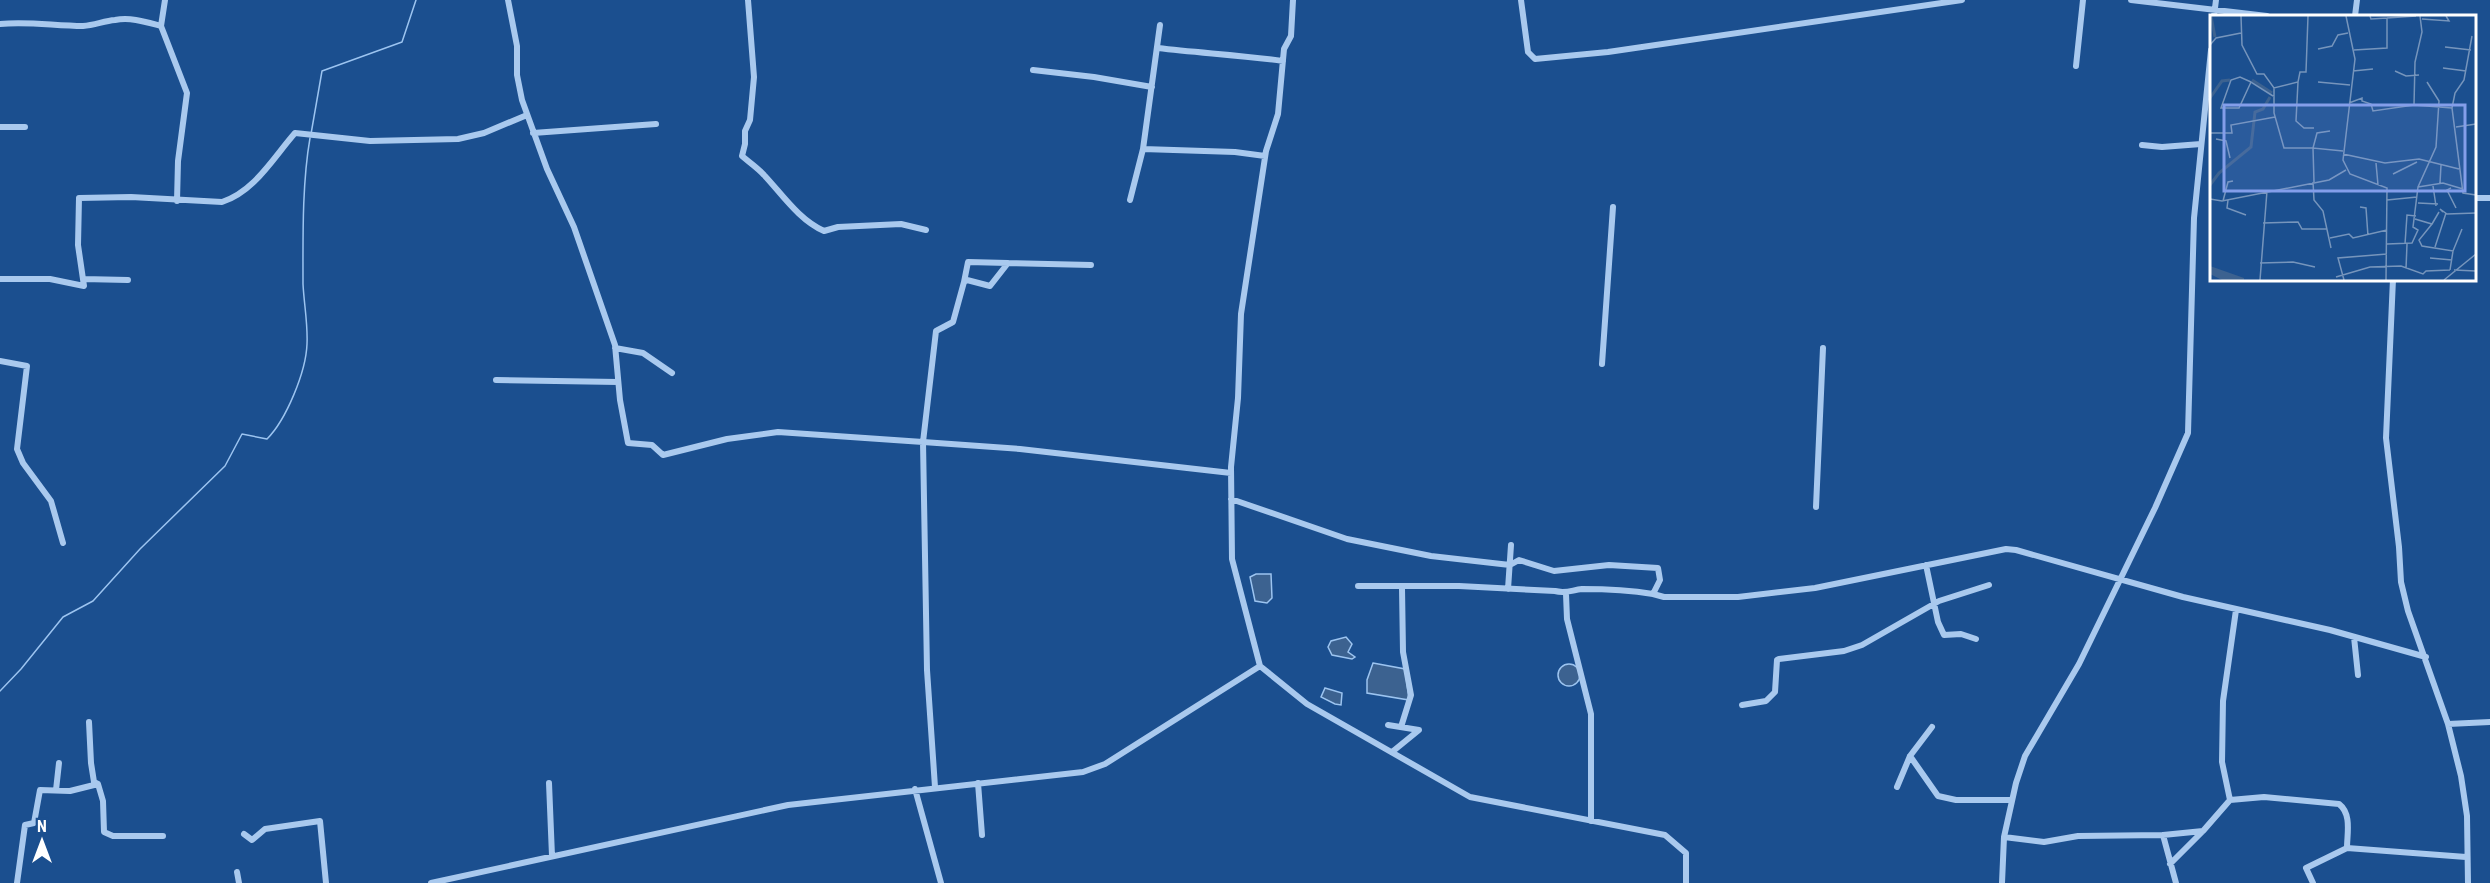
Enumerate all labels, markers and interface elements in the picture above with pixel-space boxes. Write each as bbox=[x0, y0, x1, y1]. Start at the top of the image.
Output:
inset map bbox=[2210, 15, 2475, 280]
north arrow bbox=[12, 811, 72, 871]
text: N bbox=[37, 817, 47, 836]

